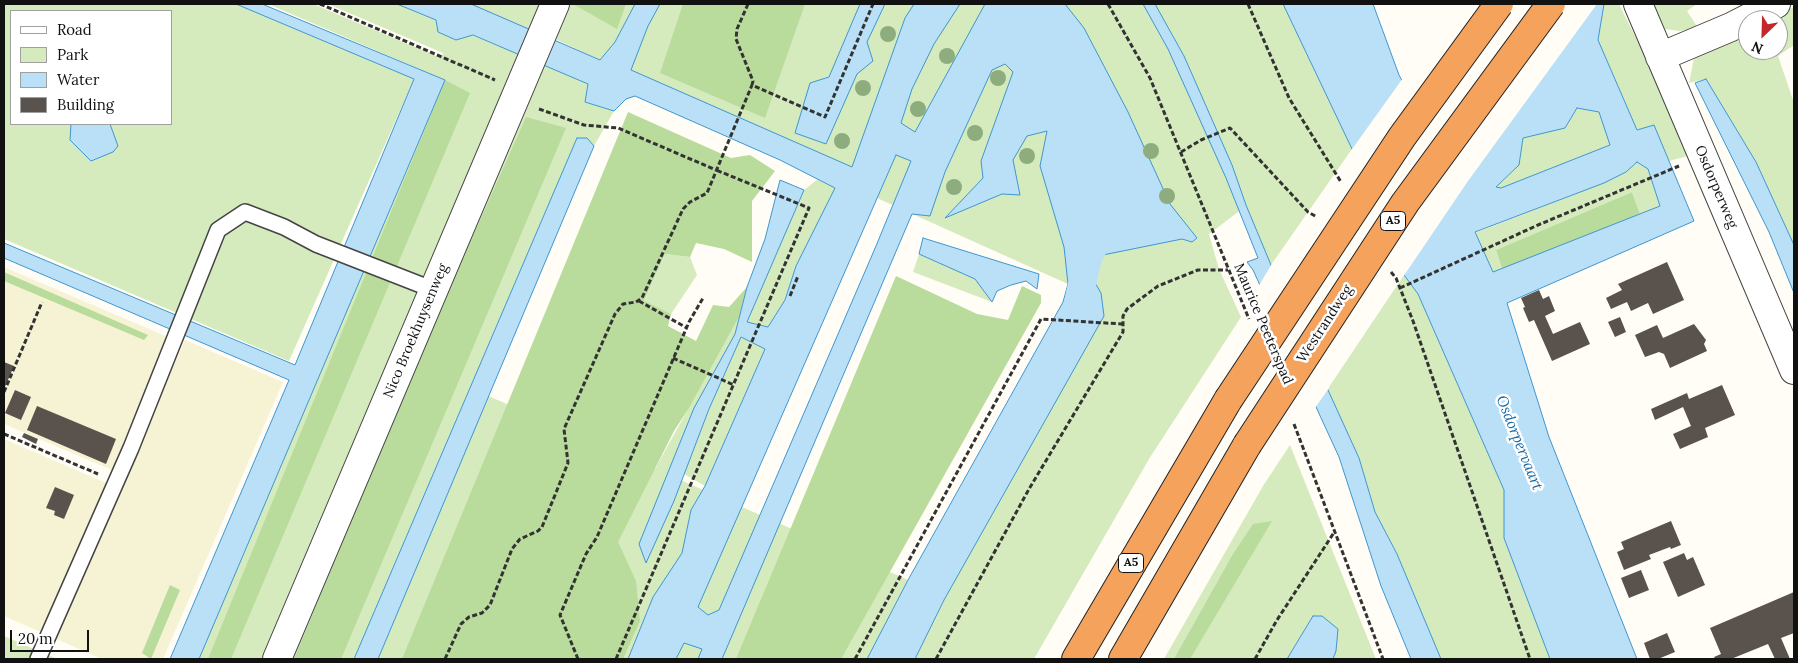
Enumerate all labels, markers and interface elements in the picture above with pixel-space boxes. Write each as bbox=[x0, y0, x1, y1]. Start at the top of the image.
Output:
legend bbox=[10, 10, 172, 125]
north arrow bbox=[1738, 10, 1788, 60]
text: Road bbox=[57, 20, 92, 39]
text: N bbox=[1749, 37, 1766, 58]
text: Park bbox=[57, 45, 88, 64]
text: Water bbox=[57, 70, 99, 89]
text: Building bbox=[57, 95, 114, 114]
street label: Osdorperweg bbox=[1691, 143, 1741, 231]
road number: A5 bbox=[1380, 212, 1406, 230]
street label: Nico Broekhuysenweg bbox=[380, 261, 452, 401]
street label: Maurice Peeterspad bbox=[1230, 261, 1296, 387]
street label: Westrandweg bbox=[1294, 282, 1356, 366]
water label: Osdorpervaart bbox=[1492, 393, 1546, 493]
road number: A5 bbox=[1118, 554, 1144, 572]
scale bar bbox=[12, 620, 91, 652]
text: 20 m bbox=[18, 629, 53, 648]

